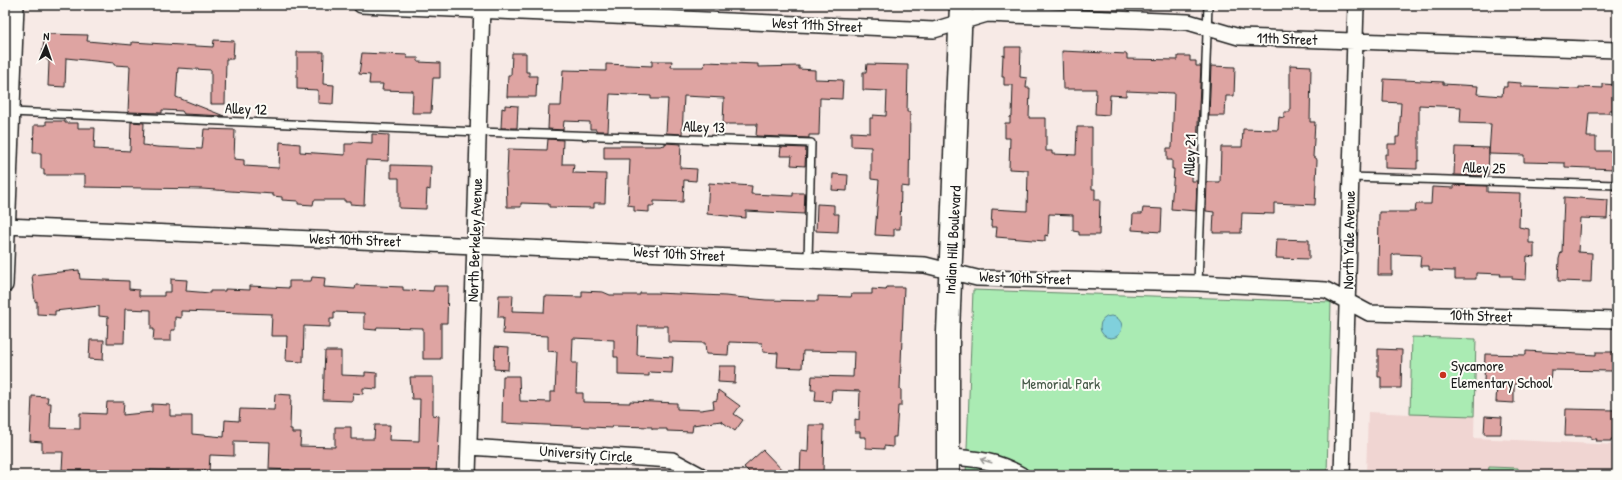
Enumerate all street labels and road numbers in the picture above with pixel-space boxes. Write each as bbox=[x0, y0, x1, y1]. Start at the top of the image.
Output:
street label: West 11th Street bbox=[771, 12, 864, 37]
street label: 11th Street bbox=[1256, 27, 1319, 50]
street label: Alley 12 bbox=[225, 97, 267, 120]
street label: Alley 13 bbox=[683, 115, 726, 138]
street label: Alley 21 bbox=[1178, 134, 1201, 176]
street label: Alley 25 bbox=[1462, 156, 1506, 179]
street label: North Berkeley Avenue bbox=[462, 178, 487, 302]
street label: Indian Hill Boulevard bbox=[939, 185, 966, 295]
street label: North Yale Avenue bbox=[1337, 190, 1360, 290]
street label: West 10th Street bbox=[309, 227, 402, 252]
street label: West 10th Street bbox=[633, 241, 726, 266]
street label: West 10th Street bbox=[979, 265, 1072, 290]
street label: 10th Street bbox=[1450, 304, 1513, 327]
street label: University Circle bbox=[539, 440, 633, 467]

